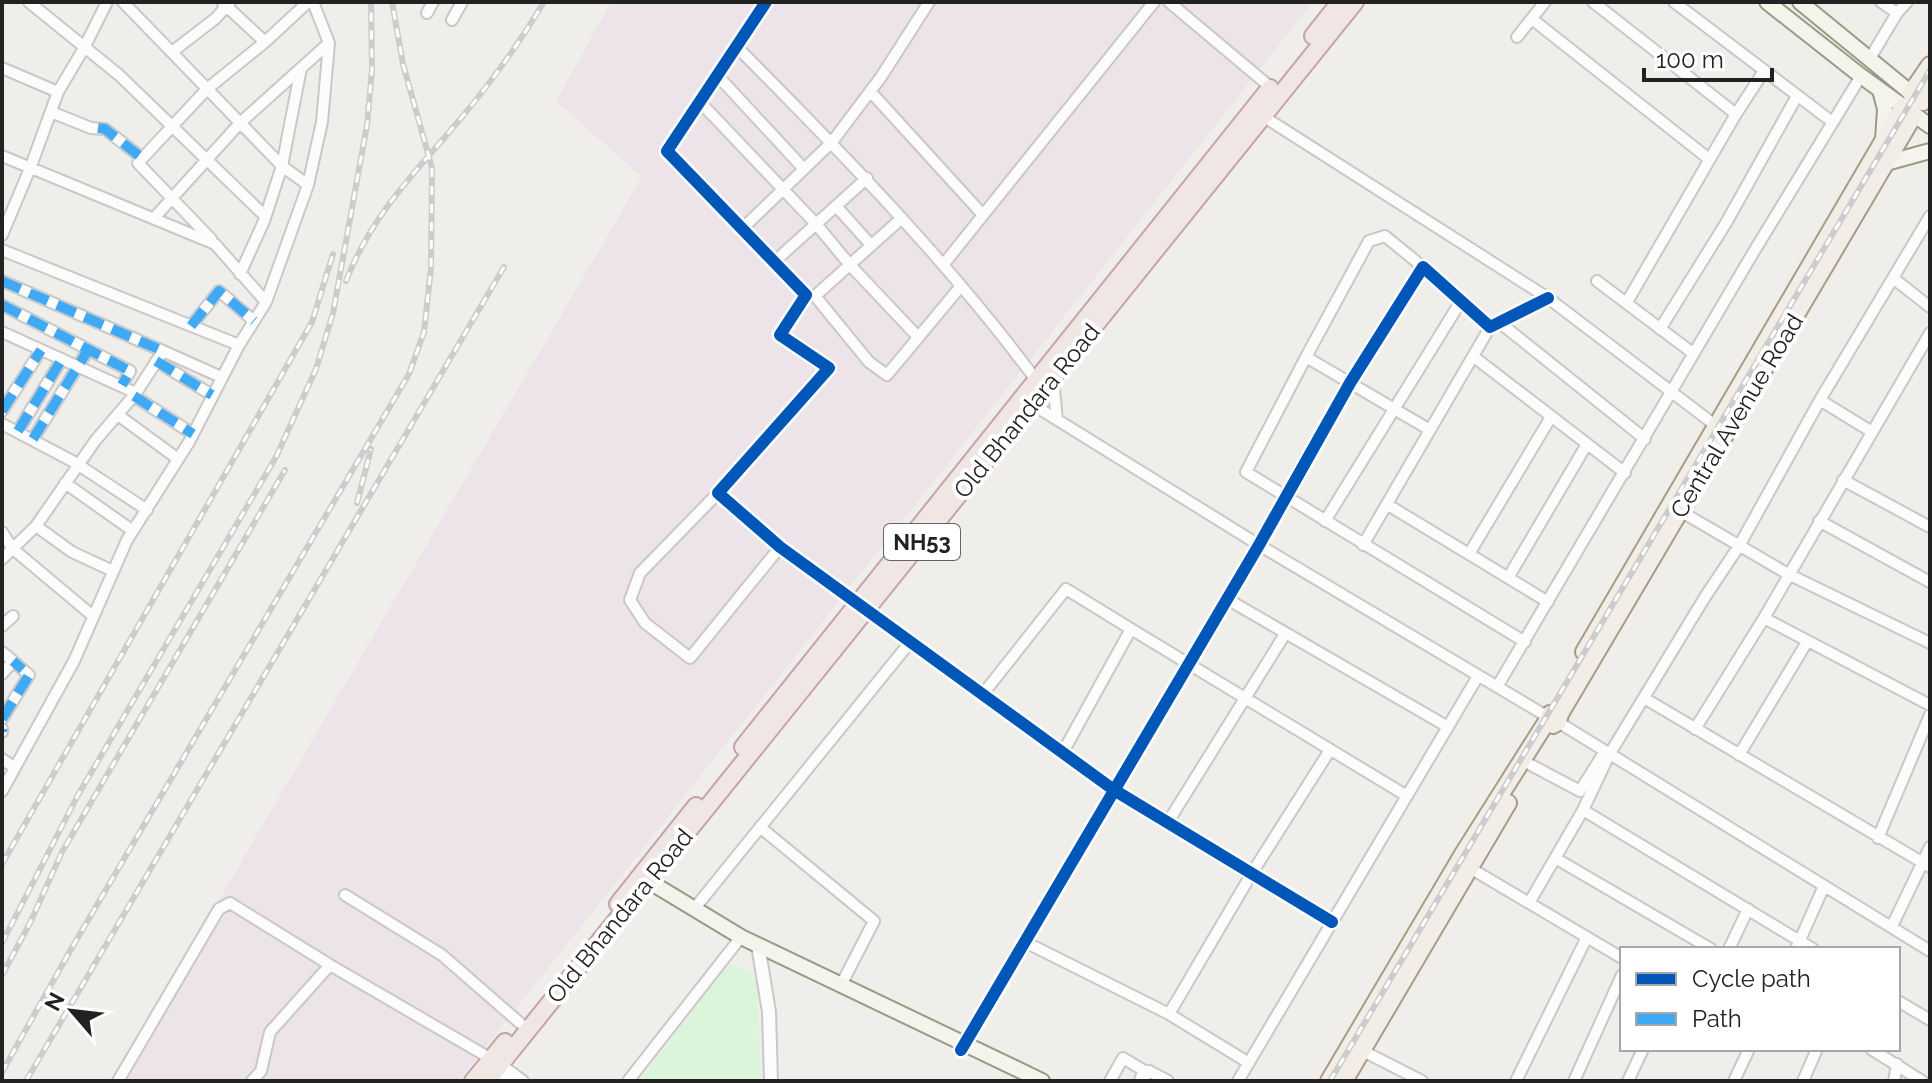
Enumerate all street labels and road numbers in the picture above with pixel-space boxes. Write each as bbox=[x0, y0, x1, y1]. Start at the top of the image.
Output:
street label: Central Avenue Road bbox=[1664, 308, 1809, 523]
street label: Old Bhandara Road bbox=[947, 318, 1106, 504]
road number: NH53 bbox=[884, 524, 960, 560]
street label: Old Bhandara Road bbox=[540, 823, 699, 1009]

